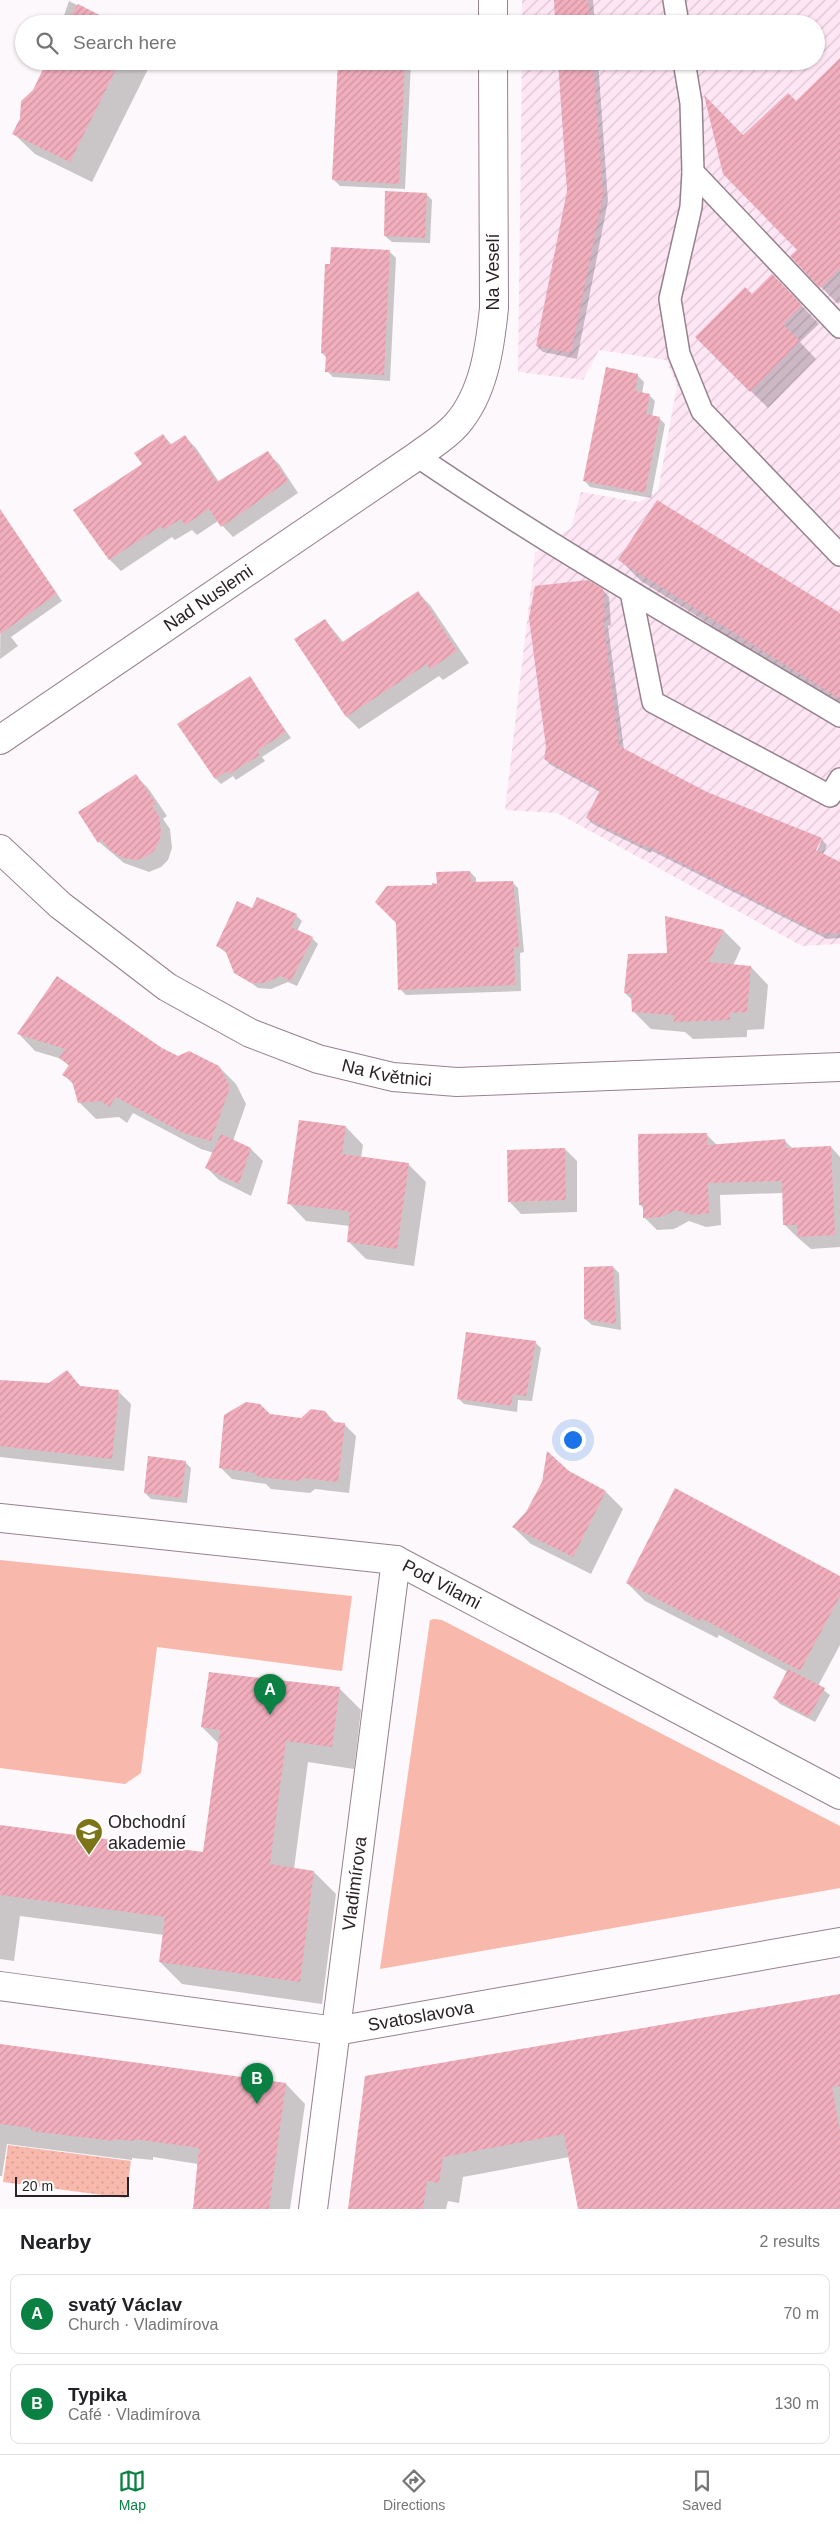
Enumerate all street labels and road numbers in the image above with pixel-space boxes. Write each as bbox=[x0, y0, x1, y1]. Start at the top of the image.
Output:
street label: Na Veselí bbox=[483, 233, 503, 311]
street label: Nad Nuslemi bbox=[160, 561, 257, 635]
street label: Na Květnici bbox=[340, 1055, 433, 1090]
street label: Pod Vilami bbox=[399, 1555, 484, 1613]
street label: Vladimírova bbox=[339, 1834, 371, 1932]
street label: Svatoslavova bbox=[366, 1997, 476, 2035]

